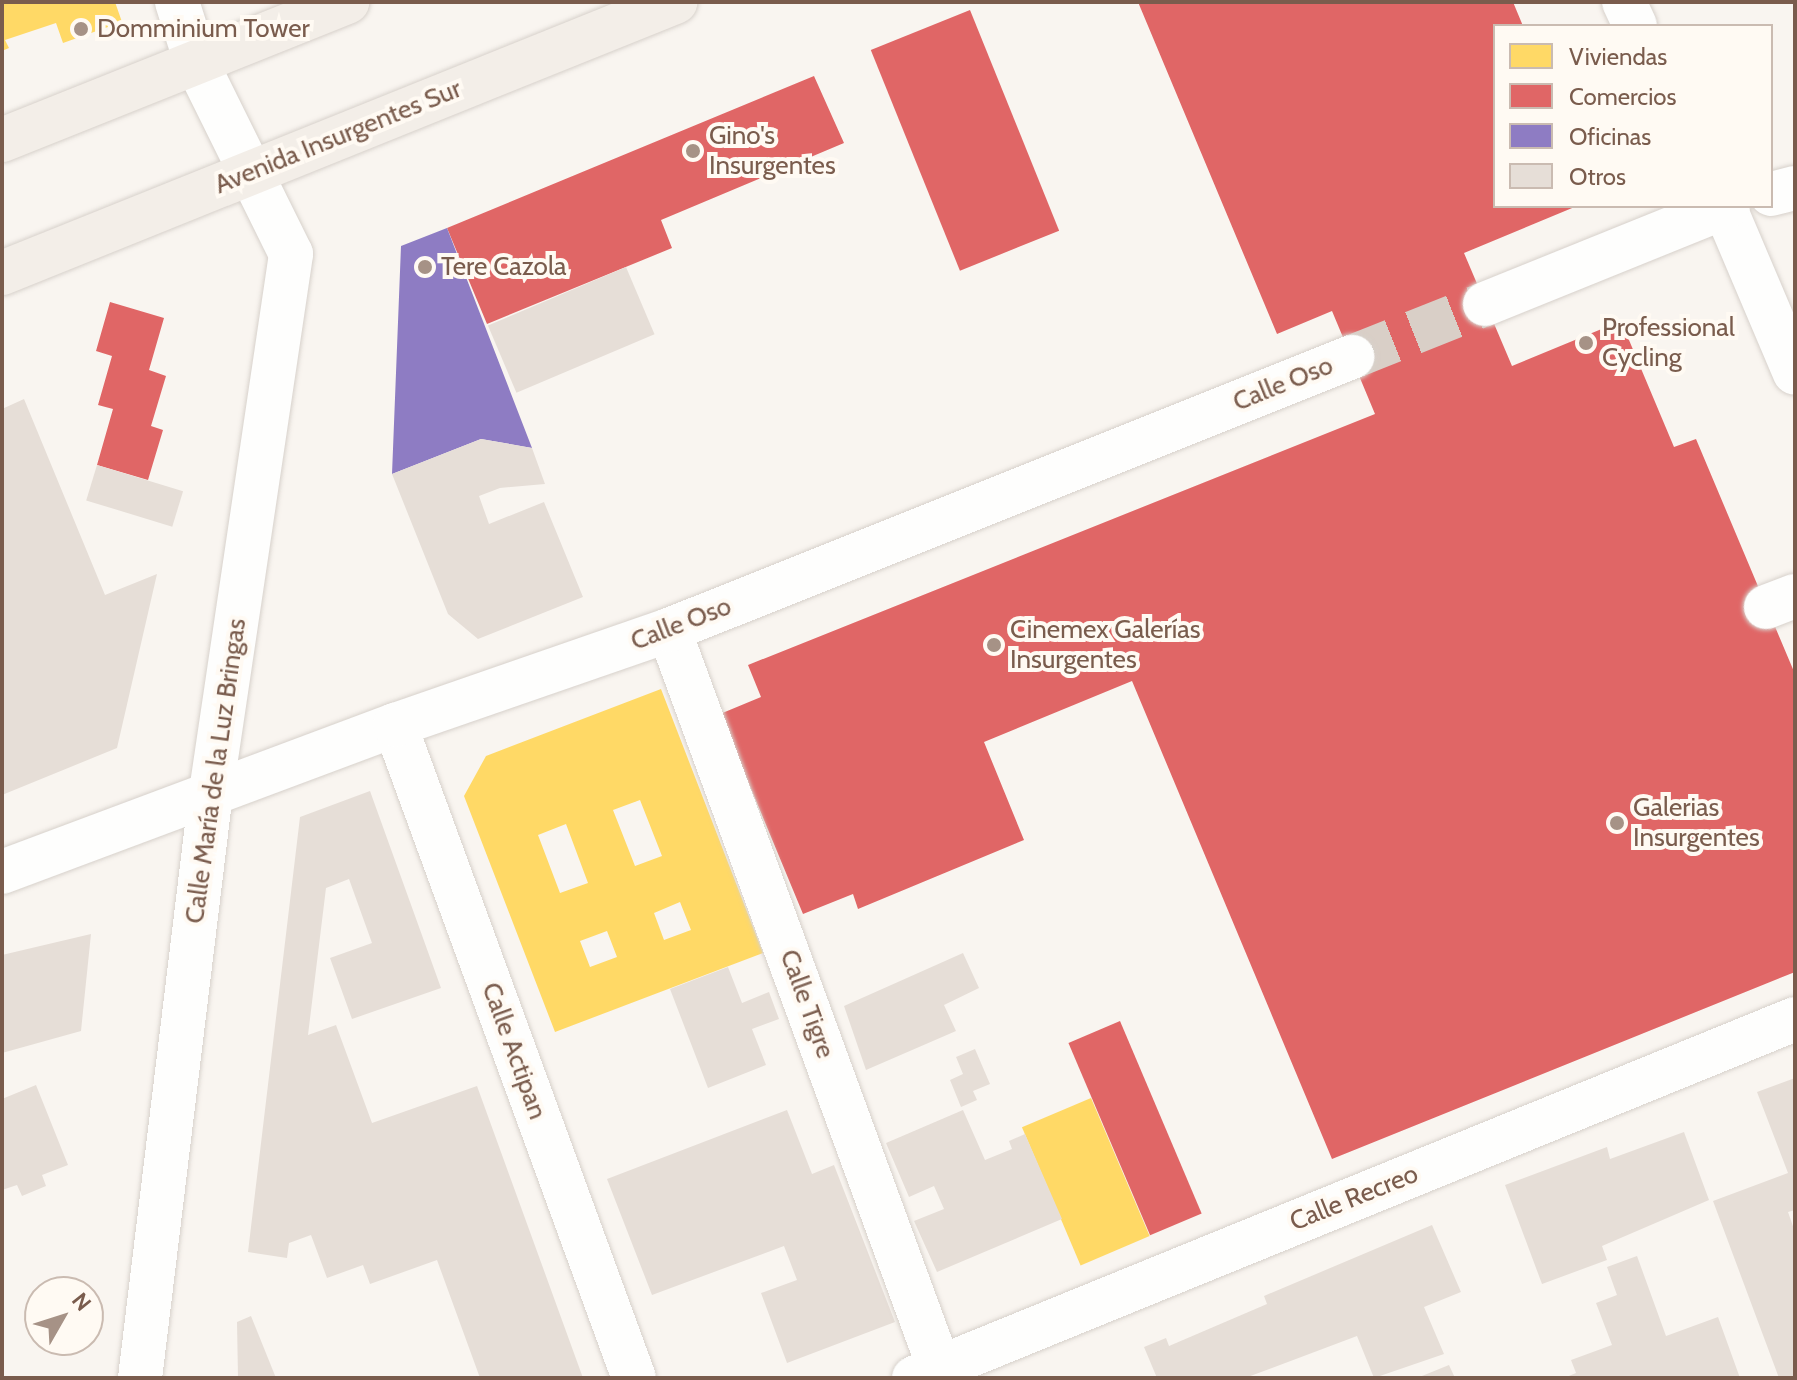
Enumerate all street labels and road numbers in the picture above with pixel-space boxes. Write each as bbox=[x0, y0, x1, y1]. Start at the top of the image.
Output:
street label: Avenida Insurgentes Sur bbox=[210, 73, 466, 201]
street label: Calle Oso bbox=[1229, 350, 1337, 418]
street label: Calle Oso bbox=[627, 591, 735, 657]
street label: Calle María de la Luz Bringas bbox=[179, 616, 253, 926]
street label: Calle Tigre bbox=[773, 946, 841, 1062]
street label: Calle Actipan bbox=[475, 978, 553, 1124]
street label: Calle Recreo bbox=[1285, 1158, 1423, 1238]

